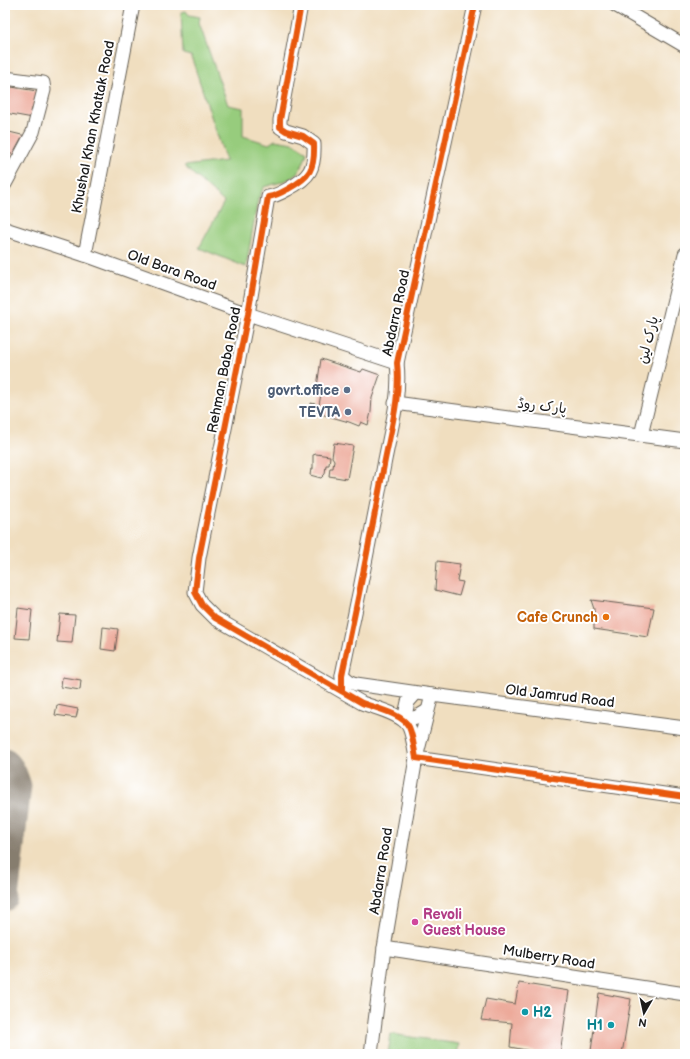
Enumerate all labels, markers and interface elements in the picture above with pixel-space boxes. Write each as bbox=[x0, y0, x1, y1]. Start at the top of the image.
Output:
street label: Khushal Khan Khattak Road bbox=[68, 39, 118, 215]
street label: Old Bara Road bbox=[125, 246, 219, 294]
street label: Abdarra Road bbox=[379, 268, 413, 358]
street label: Rehman Baba Road bbox=[203, 305, 245, 435]
street label: پارک لین bbox=[634, 314, 663, 366]
place label: govrt.office bbox=[268, 382, 339, 399]
marker: govrt.office bbox=[342, 385, 352, 395]
street label: پارک روڈ bbox=[516, 395, 568, 418]
place label: TEVTA bbox=[299, 404, 340, 421]
marker: TEVTA bbox=[343, 407, 353, 417]
place label: Cafe Crunch bbox=[517, 609, 598, 626]
marker: Cafe Crunch bbox=[601, 612, 611, 622]
street label: Old Jamrud Road bbox=[504, 681, 616, 711]
street label: Abdarra Road bbox=[366, 826, 396, 916]
place label: Revoli Guest House bbox=[423, 906, 506, 939]
marker: Revoli Guest House bbox=[410, 917, 420, 927]
street label: Mulberry Road bbox=[502, 941, 596, 973]
north arrow bbox=[624, 993, 664, 1033]
place label: H2 bbox=[533, 1004, 552, 1021]
marker: H2 bbox=[520, 1007, 530, 1017]
text: N bbox=[637, 1015, 648, 1029]
place label: H1 bbox=[587, 1017, 603, 1034]
marker: H1 bbox=[606, 1020, 616, 1030]

